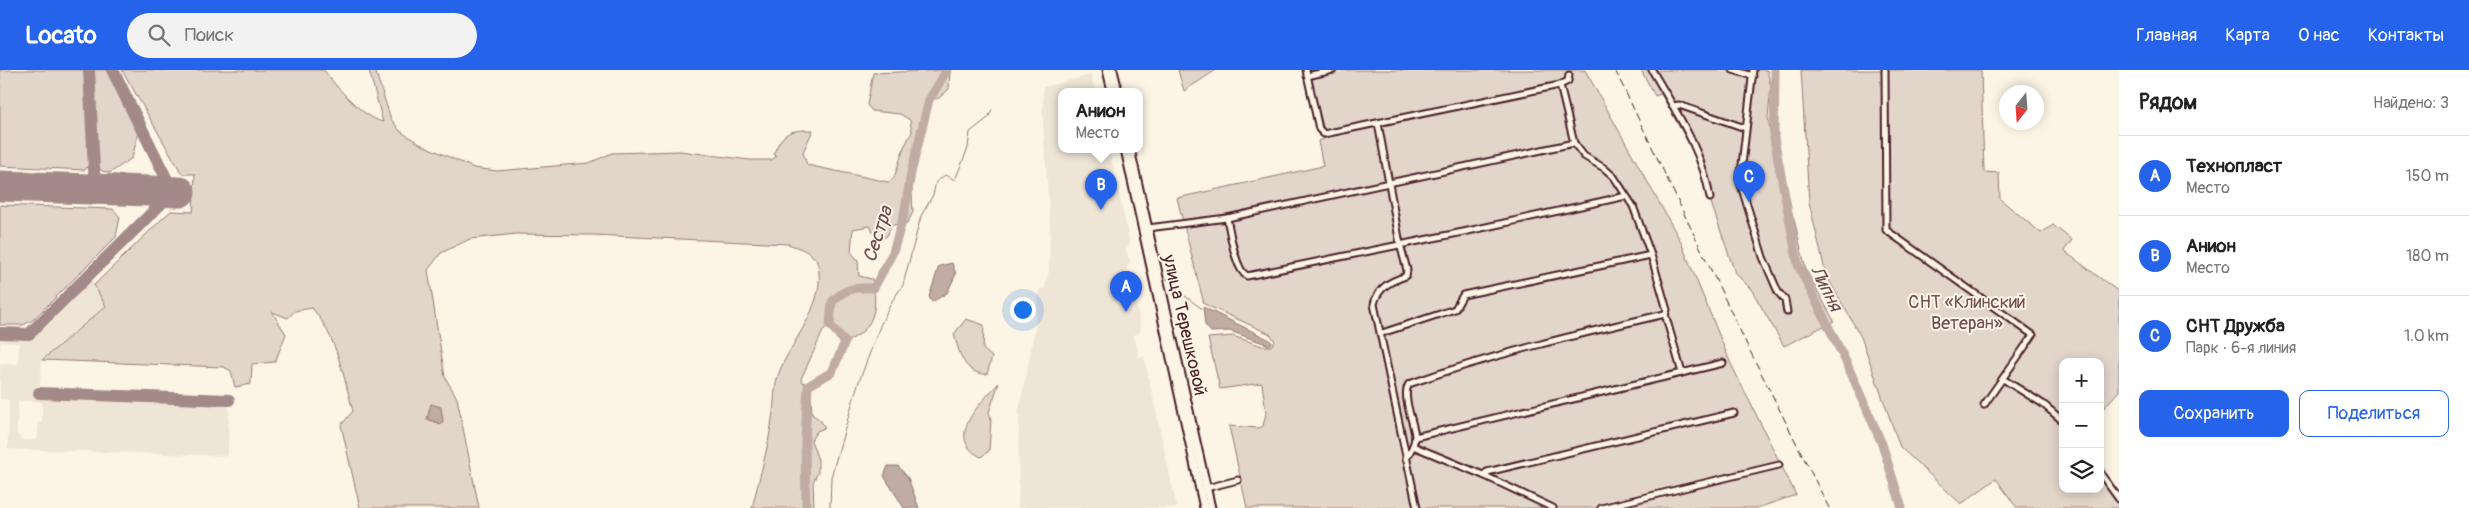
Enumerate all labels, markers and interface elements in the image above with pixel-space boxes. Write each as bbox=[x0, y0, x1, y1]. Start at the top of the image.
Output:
search box bbox=[127, 13, 477, 58]
text: Locato bbox=[25, 21, 97, 50]
icon: search bbox=[145, 21, 173, 49]
text: Поиск bbox=[185, 23, 234, 47]
text: Главная bbox=[2136, 24, 2197, 47]
text: Карта bbox=[2225, 24, 2270, 47]
text: О нас bbox=[2298, 24, 2340, 47]
text: Контакты bbox=[2368, 24, 2444, 47]
north arrow bbox=[1999, 85, 2044, 130]
popup bbox=[1058, 88, 1143, 153]
text: Рядом bbox=[2139, 89, 2197, 116]
text: Найдено: 3 bbox=[2373, 93, 2449, 113]
text: Анион bbox=[1076, 99, 1125, 123]
text: Место bbox=[1076, 123, 1119, 143]
text: Технопласт bbox=[2186, 154, 2282, 178]
pin: C bbox=[1733, 161, 1765, 202]
text: A bbox=[2150, 166, 2160, 186]
text: 150 m bbox=[2405, 166, 2449, 186]
pin: B bbox=[1085, 169, 1117, 210]
text: Место bbox=[2186, 178, 2230, 198]
water label: Сестра bbox=[858, 202, 899, 265]
text: Анион bbox=[2186, 234, 2236, 258]
text: B bbox=[2150, 246, 2160, 266]
text: 180 m bbox=[2406, 246, 2449, 266]
street label: улица Терешковой bbox=[1157, 251, 1212, 398]
text: Место bbox=[2186, 258, 2230, 278]
water label: Липня bbox=[1805, 262, 1849, 317]
pin: A bbox=[1110, 271, 1142, 312]
park label: СНТ «Клинский Ветеран» bbox=[1908, 291, 2026, 335]
your location bbox=[1010, 297, 1036, 323]
text: СНТ Дружба bbox=[2186, 314, 2285, 338]
text: C bbox=[2150, 326, 2160, 346]
text: 1.0 km bbox=[2404, 326, 2449, 346]
text: Парк · 6-я линия bbox=[2186, 338, 2296, 358]
map controls bbox=[2059, 358, 2104, 493]
button: + bbox=[2059, 358, 2104, 403]
button: Сохранить bbox=[2139, 390, 2289, 437]
button: Поделиться bbox=[2299, 390, 2449, 437]
button: − bbox=[2059, 403, 2104, 448]
button: layers bbox=[2059, 448, 2104, 493]

